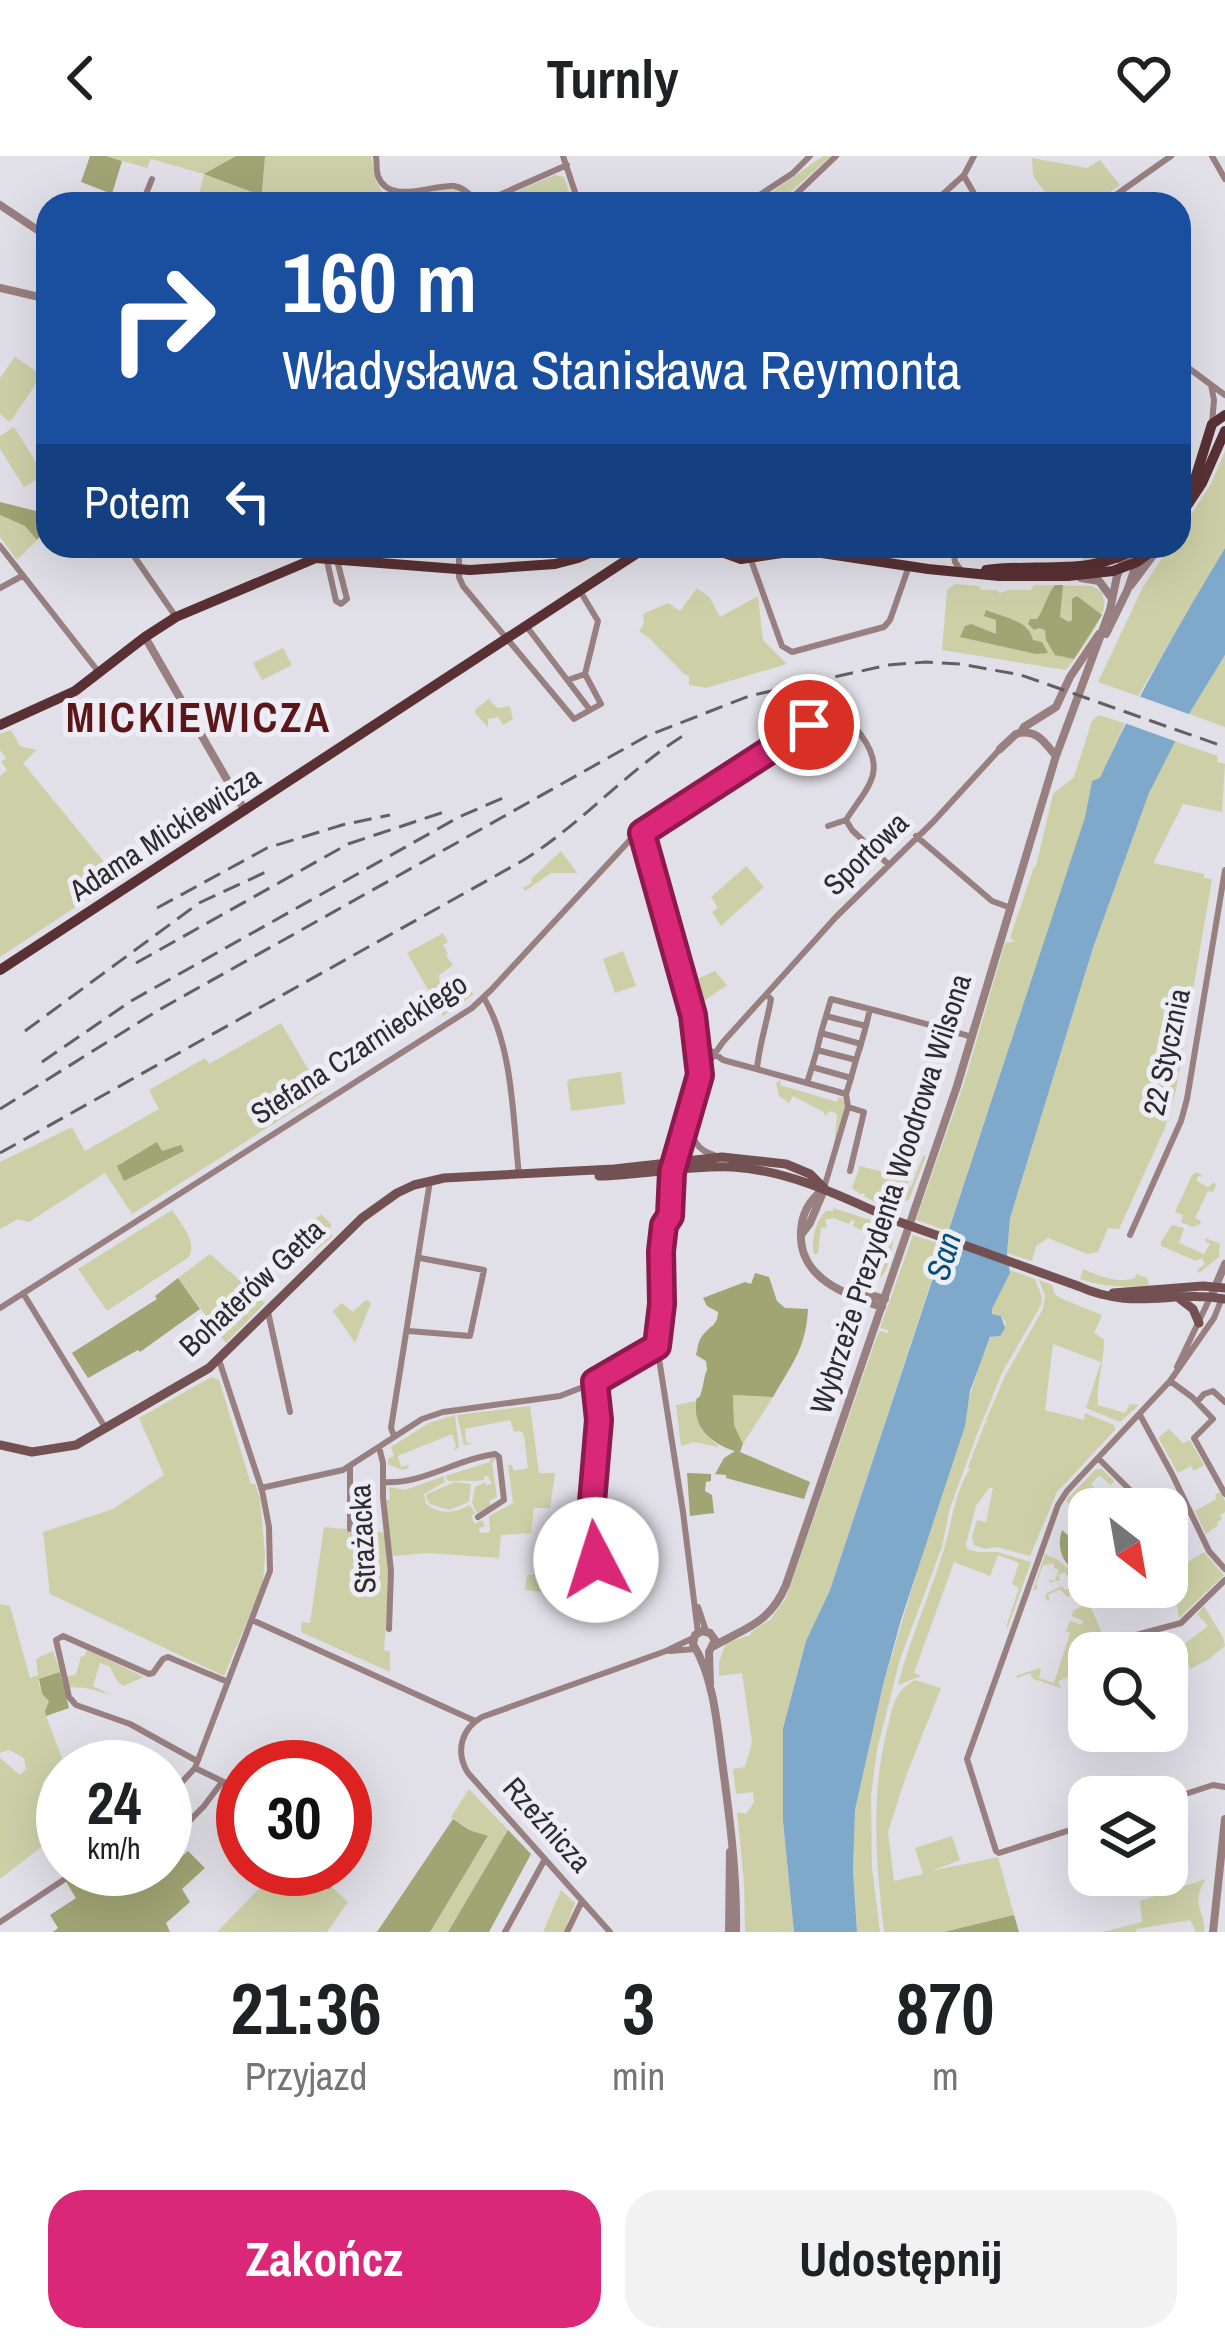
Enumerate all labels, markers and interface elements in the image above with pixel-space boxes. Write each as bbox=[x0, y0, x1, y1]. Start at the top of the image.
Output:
text: Turnly bbox=[546, 42, 679, 115]
icon: back bbox=[48, 45, 114, 111]
icon: heart bbox=[1111, 45, 1177, 111]
text: 160 m bbox=[282, 225, 477, 338]
icon: right bbox=[84, 240, 240, 396]
text: Władysława Stanisława Reymonta bbox=[282, 333, 961, 406]
icon: left bbox=[215, 468, 281, 534]
text: Potem bbox=[84, 471, 191, 532]
pin bbox=[758, 674, 860, 776]
district label: MICKIEWICZA bbox=[66, 689, 332, 745]
icon: arrive bbox=[776, 692, 842, 758]
street label: Adama Mickiewicza bbox=[60, 756, 268, 910]
street label: Sportowa bbox=[814, 803, 917, 904]
street label: Stefana Czarnieckiego bbox=[243, 963, 474, 1133]
street label: Wybrzeże Prezydenta Woodrowa Wilsona bbox=[800, 968, 980, 1419]
street label: 22 Stycznia bbox=[1133, 984, 1199, 1119]
street label: Bohaterów Getta bbox=[170, 1209, 333, 1365]
water label: San bbox=[915, 1227, 971, 1285]
street label: Strażacka bbox=[339, 1483, 385, 1595]
north arrow bbox=[1068, 1488, 1188, 1608]
map controls bbox=[1068, 1488, 1188, 1896]
position arrow bbox=[533, 1497, 659, 1623]
button: search bbox=[1068, 1632, 1188, 1752]
speed limit sign: 30 bbox=[216, 1740, 372, 1896]
text: 24 bbox=[87, 1762, 141, 1843]
street label: Rzeźnicza bbox=[494, 1768, 601, 1881]
button: layers bbox=[1068, 1776, 1188, 1896]
text: km/h bbox=[87, 1828, 141, 1868]
text: 21:36 bbox=[231, 1959, 382, 2056]
text: 3 bbox=[622, 1959, 655, 2056]
text: 870 bbox=[896, 1959, 994, 2056]
text: Przyjazd bbox=[245, 2050, 367, 2102]
text: min bbox=[612, 2050, 665, 2102]
text: m bbox=[932, 2050, 959, 2102]
button: Zakończ bbox=[48, 2190, 601, 2328]
button: Udostępnij bbox=[625, 2190, 1177, 2328]

